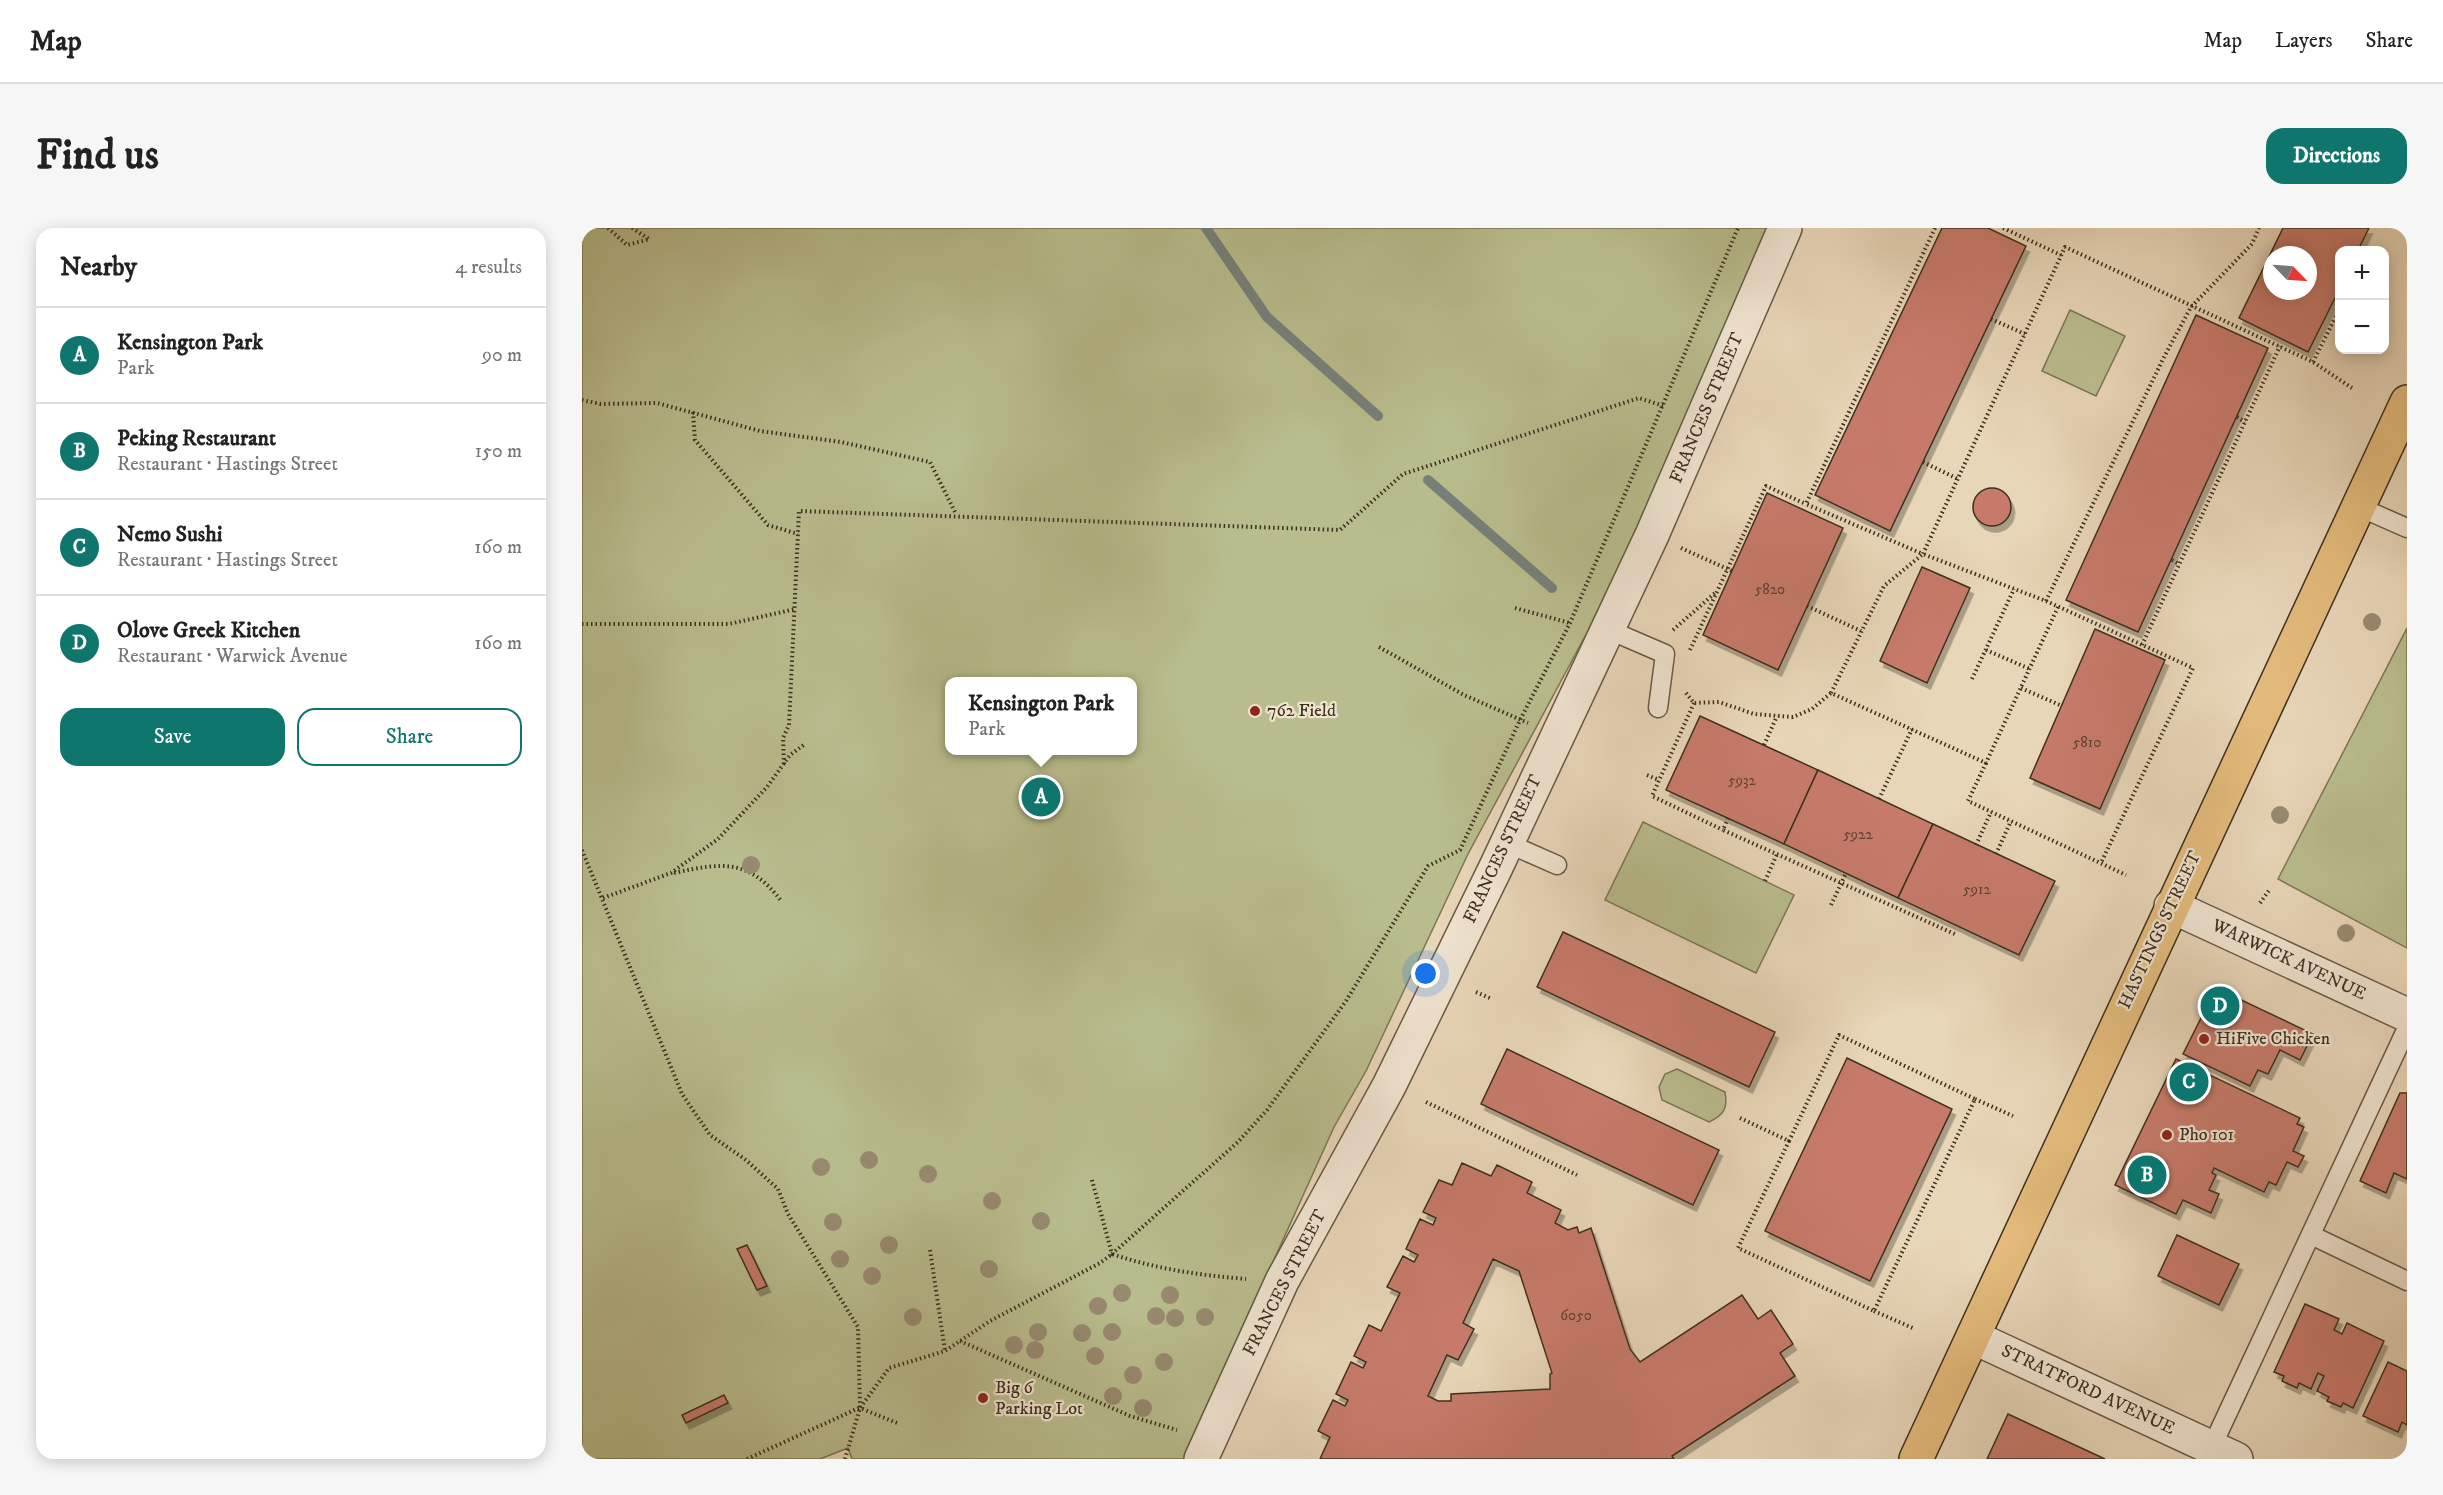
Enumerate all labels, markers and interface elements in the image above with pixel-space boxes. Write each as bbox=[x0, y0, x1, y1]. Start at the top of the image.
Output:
text: Map bbox=[30, 24, 82, 59]
text: Map bbox=[2203, 28, 2242, 54]
text: Layers bbox=[2275, 28, 2333, 54]
text: Share bbox=[2366, 28, 2413, 54]
button: Directions bbox=[2266, 128, 2407, 184]
text: Find us bbox=[36, 130, 159, 182]
north arrow bbox=[2263, 246, 2317, 300]
map controls bbox=[2335, 246, 2389, 354]
button: + bbox=[2335, 246, 2389, 300]
text: Nearby bbox=[60, 251, 137, 284]
text: 4 results bbox=[455, 255, 522, 280]
button: − bbox=[2335, 300, 2389, 354]
text: Kensington Park bbox=[117, 329, 263, 356]
street label: FRANCES STREET bbox=[1665, 329, 1749, 487]
text: A bbox=[73, 343, 86, 368]
text: 90 m bbox=[482, 343, 522, 368]
text: Park bbox=[117, 356, 154, 381]
text: Peking Restaurant bbox=[117, 425, 276, 452]
text: B bbox=[73, 439, 86, 464]
text: 150 m bbox=[475, 439, 522, 464]
text: Restaurant · Hastings Street bbox=[117, 452, 338, 477]
text: Nemo Sushi bbox=[117, 521, 222, 548]
text: C bbox=[73, 535, 86, 560]
text: 160 m bbox=[474, 535, 522, 560]
text: Restaurant · Hastings Street bbox=[117, 548, 338, 573]
house number: 5820 bbox=[1755, 580, 1785, 599]
text: Olove Greek Kitchen bbox=[117, 617, 300, 644]
text: D bbox=[72, 631, 87, 656]
text: 160 m bbox=[474, 631, 522, 656]
text: Restaurant · Warwick Avenue bbox=[117, 644, 347, 669]
popup bbox=[945, 677, 1137, 755]
text: Kensington Park bbox=[968, 690, 1114, 717]
place label: 762 Field bbox=[1267, 700, 1336, 722]
marker: 762 Field bbox=[1248, 704, 1262, 718]
button: Save bbox=[60, 708, 285, 766]
button: Share bbox=[297, 708, 522, 766]
text: Park bbox=[968, 717, 1005, 742]
house number: 5810 bbox=[2073, 733, 2101, 752]
street label: FRANCES STREET bbox=[1459, 771, 1547, 927]
house number: 5932 bbox=[1728, 771, 1757, 790]
pin: A bbox=[1022, 774, 1060, 820]
house number: 5922 bbox=[1843, 825, 1873, 844]
street label: HASTINGS STREET bbox=[2114, 847, 2206, 1012]
house number: 5912 bbox=[1963, 880, 1992, 899]
street label: WARWICK AVENUE bbox=[2207, 914, 2370, 1006]
your location bbox=[1411, 959, 1440, 988]
pin: D bbox=[2200, 984, 2240, 1028]
place label: HiFive Chicken bbox=[2216, 1028, 2331, 1050]
marker: HiFive Chicken bbox=[2197, 1032, 2211, 1046]
pin: C bbox=[2170, 1060, 2208, 1104]
place label: Pho 101 bbox=[2179, 1124, 2234, 1146]
marker: Pho 101 bbox=[2160, 1128, 2174, 1142]
pin: B bbox=[2128, 1152, 2166, 1198]
street label: FRANCES STREET bbox=[1239, 1206, 1332, 1360]
house number: 6050 bbox=[1560, 1306, 1592, 1325]
street label: STRATFORD AVENUE bbox=[1998, 1340, 2179, 1440]
place label: Big 6 Parking Lot bbox=[995, 1377, 1083, 1420]
marker: Big 6 Parking Lot bbox=[976, 1391, 990, 1405]

